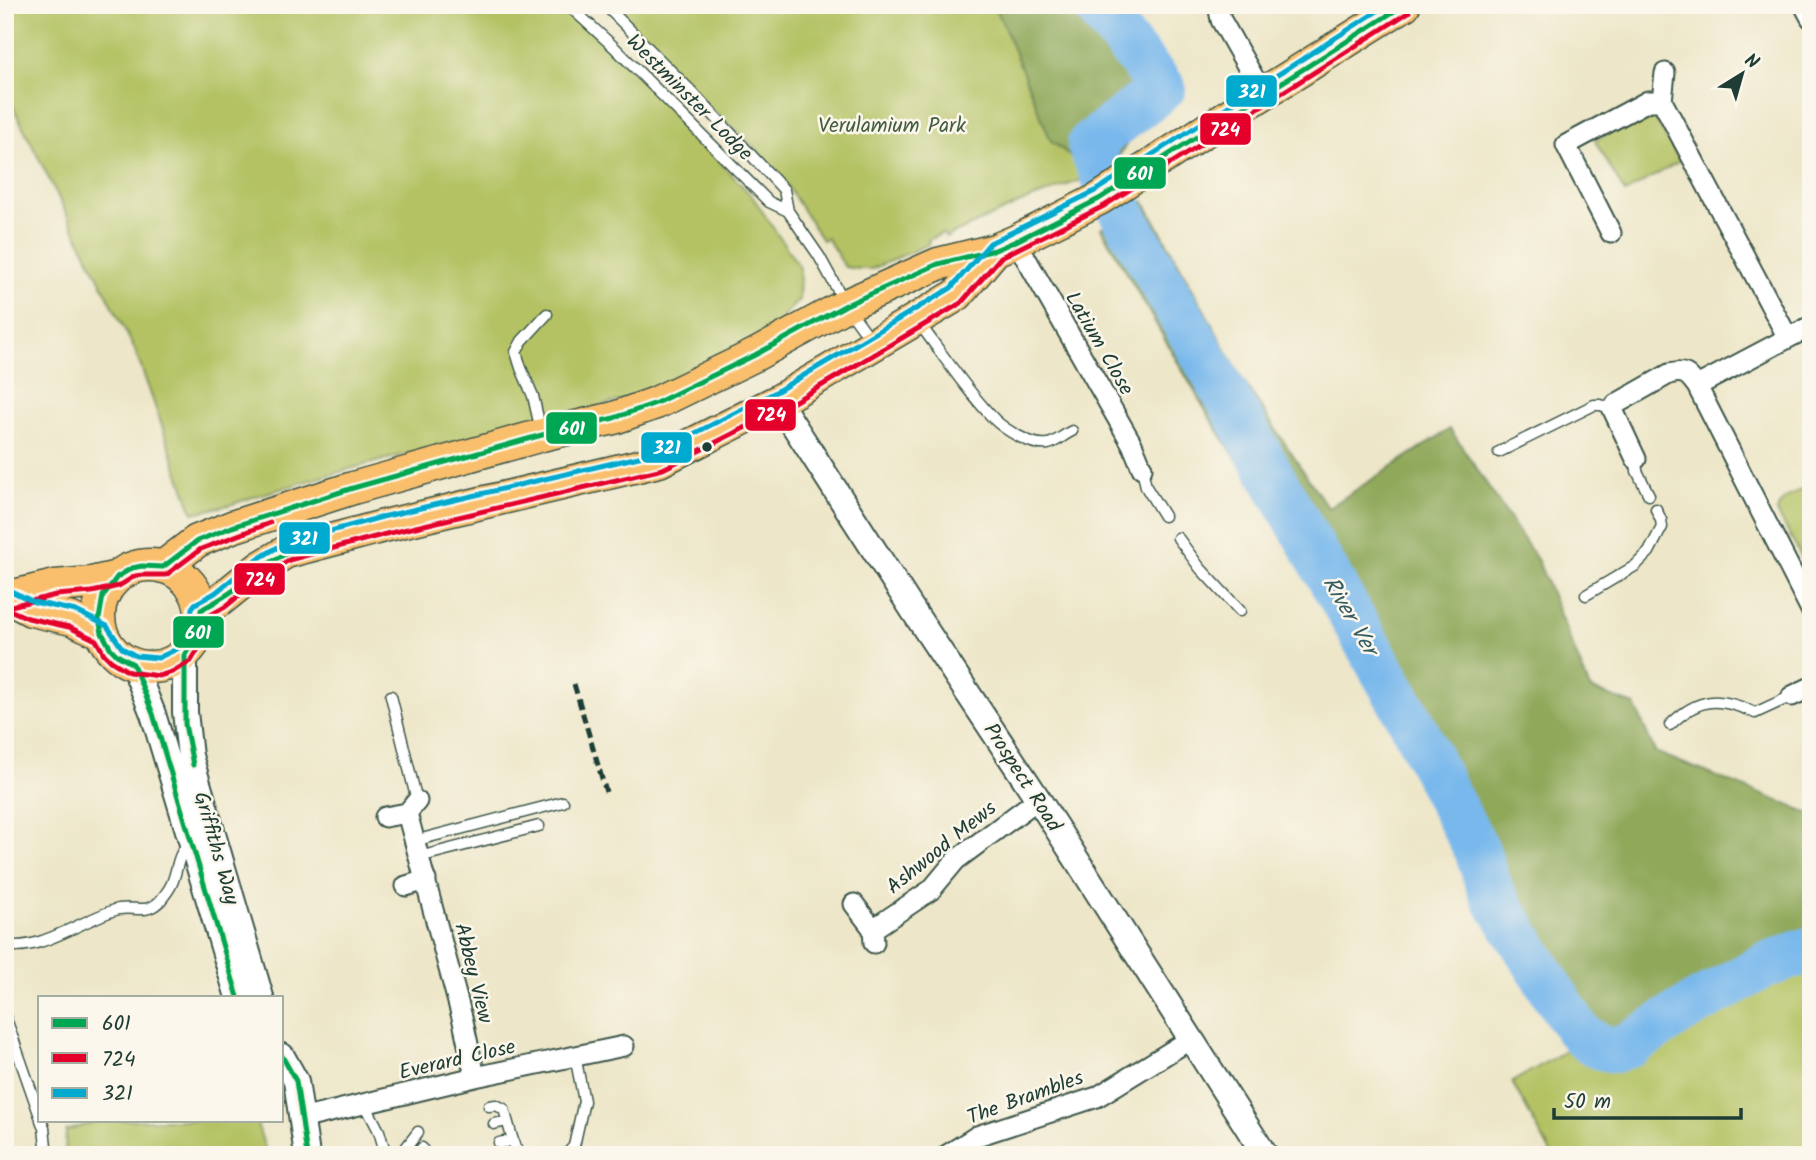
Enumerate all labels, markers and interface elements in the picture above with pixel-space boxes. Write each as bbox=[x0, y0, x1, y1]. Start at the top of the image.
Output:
street label: Westminster Lodge bbox=[618, 27, 761, 170]
north arrow bbox=[1708, 38, 1778, 108]
text: N bbox=[1737, 46, 1765, 78]
line badge: 321 bbox=[1225, 74, 1278, 108]
text: 321 bbox=[1237, 78, 1266, 108]
park label: Verulamium Park bbox=[818, 110, 966, 143]
line badge: 724 bbox=[1199, 112, 1252, 146]
text: 724 bbox=[1210, 116, 1241, 146]
line badge: 601 bbox=[1113, 156, 1167, 190]
text: 601 bbox=[1127, 160, 1153, 190]
street label: Latium Close bbox=[1056, 286, 1142, 402]
line badge: 724 bbox=[744, 398, 797, 432]
text: 724 bbox=[756, 401, 787, 431]
line badge: 601 bbox=[545, 411, 598, 445]
text: 601 bbox=[559, 415, 585, 445]
line badge: 321 bbox=[640, 431, 693, 464]
text: 321 bbox=[652, 434, 681, 464]
unlabelled marker bbox=[700, 440, 714, 454]
line badge: 321 bbox=[278, 521, 331, 555]
text: 321 bbox=[289, 525, 318, 555]
line badge: 724 bbox=[233, 562, 286, 596]
text: 724 bbox=[245, 566, 276, 596]
water label: River Ver bbox=[1312, 570, 1389, 666]
line badge: 601 bbox=[172, 615, 225, 649]
text: 601 bbox=[185, 619, 211, 649]
street label: Prospect Road bbox=[974, 717, 1070, 839]
street label: Griffiths Way bbox=[184, 788, 248, 909]
street label: Ashwood Mews bbox=[879, 793, 1004, 903]
street label: Abbey View bbox=[444, 920, 501, 1028]
legend bbox=[38, 996, 284, 1122]
text: 601 bbox=[102, 1008, 131, 1041]
street label: Everard Close bbox=[396, 1031, 519, 1090]
text: 724 bbox=[102, 1044, 135, 1077]
street label: The Brambles bbox=[963, 1062, 1088, 1135]
scale bar bbox=[1554, 1076, 1741, 1120]
text: 321 bbox=[102, 1078, 133, 1111]
text: 50 m bbox=[1564, 1086, 1611, 1119]

